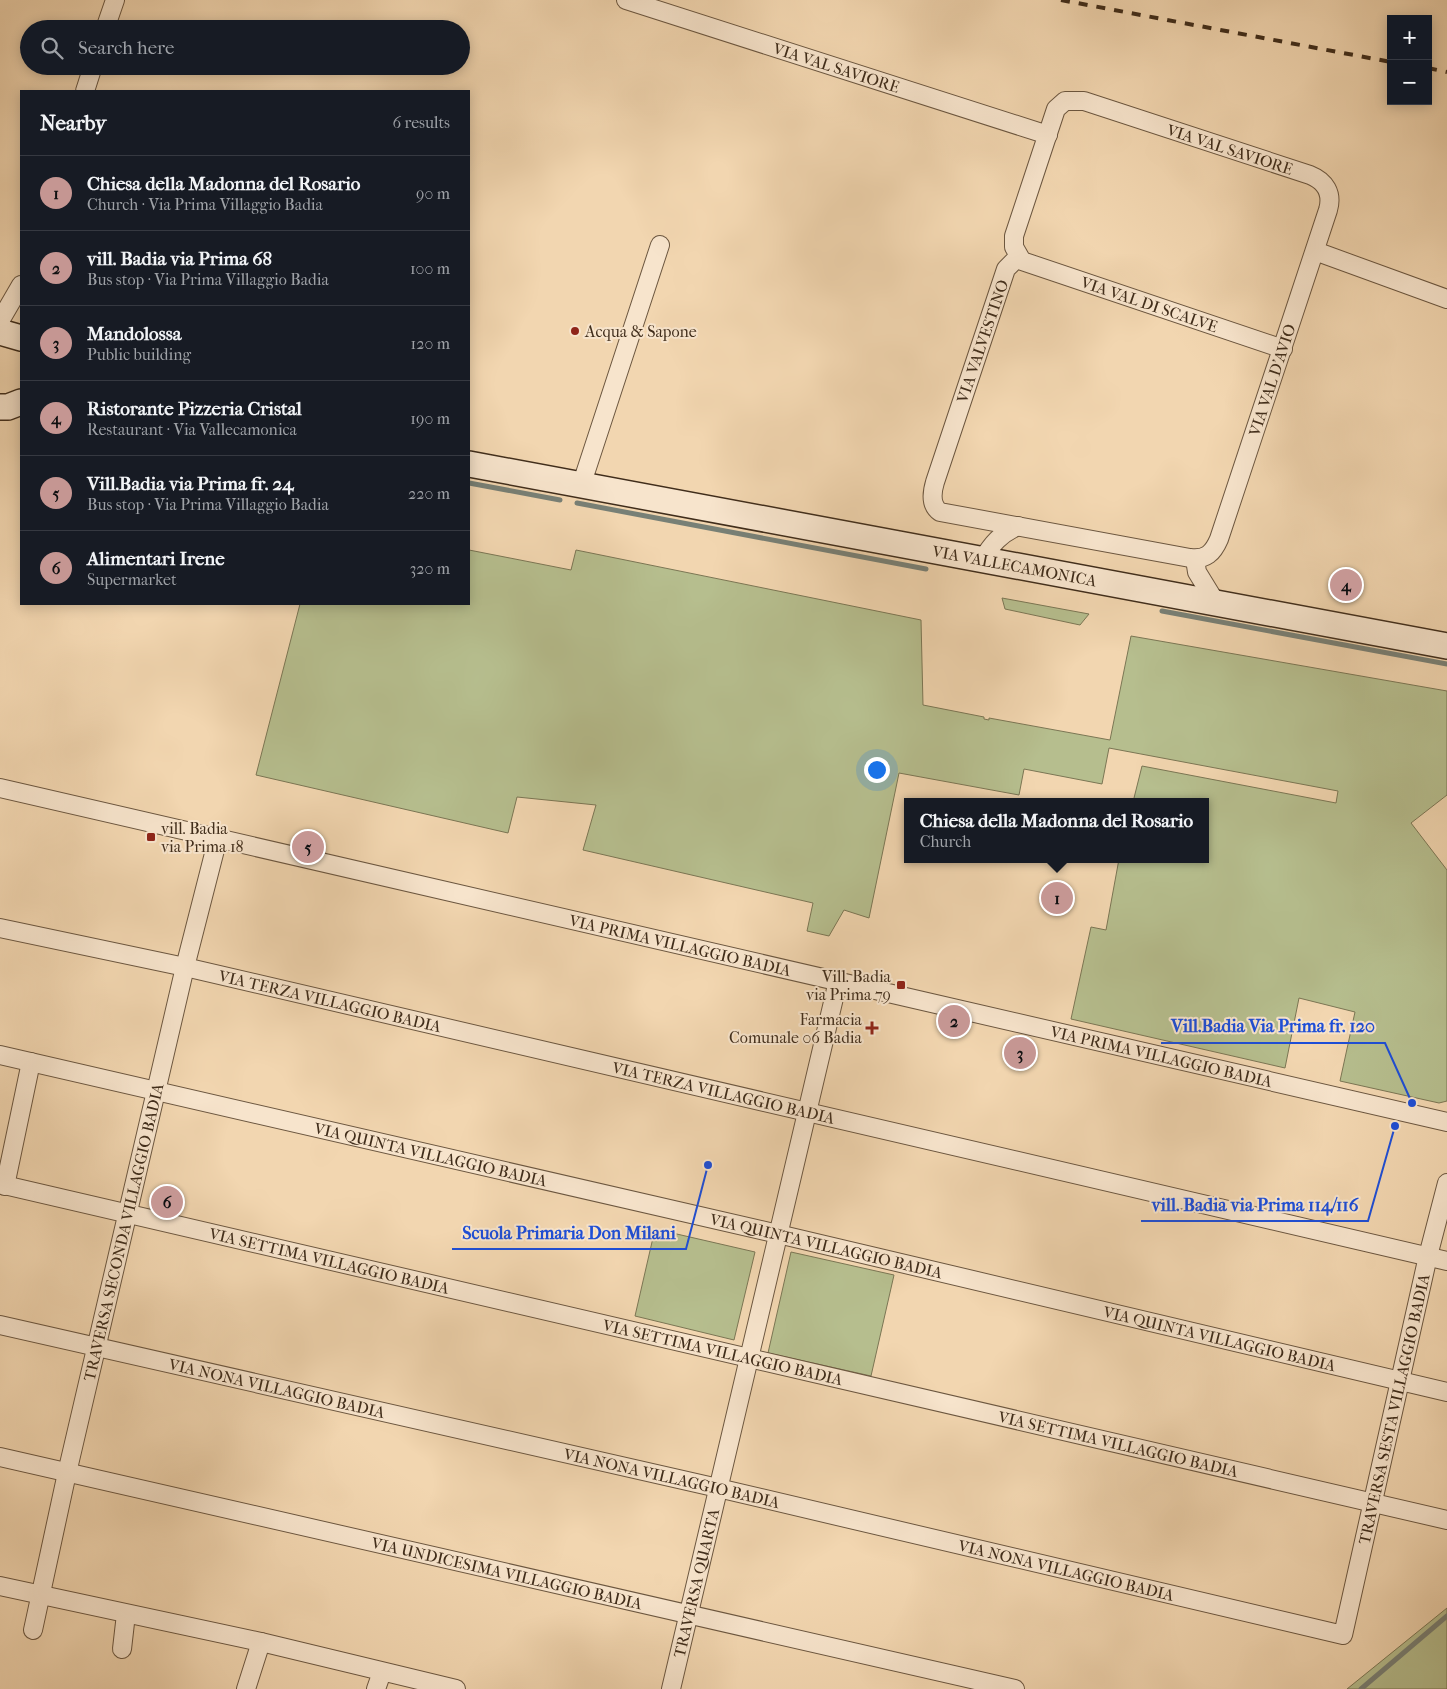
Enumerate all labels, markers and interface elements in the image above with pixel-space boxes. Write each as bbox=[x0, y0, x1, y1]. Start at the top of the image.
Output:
map controls bbox=[1387, 15, 1432, 105]
button: + bbox=[1387, 15, 1432, 60]
search box bbox=[20, 20, 470, 75]
icon: search bbox=[38, 34, 66, 62]
text: Search here bbox=[78, 37, 174, 59]
street label: VIA VAL SAVIORE bbox=[770, 38, 902, 97]
button: − bbox=[1387, 60, 1432, 105]
text: Nearby bbox=[40, 111, 106, 135]
text: 6 results bbox=[392, 113, 450, 132]
street label: VIA VAL SAVIORE bbox=[1163, 120, 1296, 179]
text: Chiesa della Madonna del Rosario bbox=[87, 173, 360, 195]
text: 1 bbox=[53, 184, 59, 203]
text: 90 m bbox=[416, 184, 450, 203]
text: Church · Via Prima Villaggio Badia bbox=[87, 195, 323, 214]
text: vill. Badia via Prima 68 bbox=[87, 248, 272, 270]
text: 2 bbox=[52, 259, 60, 278]
text: 100 m bbox=[410, 259, 450, 278]
text: Bus stop · Via Prima Villaggio Badia bbox=[87, 270, 329, 289]
street label: VIA VAL DI SCALVE bbox=[1077, 272, 1220, 336]
street label: VIA VALVESTINO bbox=[952, 277, 1012, 406]
place label: Acqua & Sapone bbox=[584, 322, 697, 341]
street label: VIA VAL D'AVIO bbox=[1244, 322, 1300, 439]
text: Mandolossa bbox=[87, 323, 182, 345]
marker: Acqua & Sapone bbox=[569, 325, 581, 337]
text: 3 bbox=[53, 334, 59, 353]
text: 120 m bbox=[411, 334, 450, 353]
text: Public building bbox=[87, 345, 191, 364]
text: Ristorante Pizzeria Cristal bbox=[87, 398, 302, 420]
text: 4 bbox=[51, 409, 61, 428]
text: 190 m bbox=[410, 409, 450, 428]
text: Restaurant · Via Vallecamonica bbox=[87, 420, 297, 439]
text: Vill.Badia via Prima fr. 24 bbox=[87, 473, 293, 495]
text: 5 bbox=[53, 484, 59, 503]
text: 220 m bbox=[408, 484, 450, 503]
text: Bus stop · Via Prima Villaggio Badia bbox=[87, 495, 329, 514]
street label: VIA VALLECAMONICA bbox=[930, 541, 1099, 591]
text: Alimentari Irene bbox=[87, 548, 225, 570]
text: 6 bbox=[52, 559, 60, 578]
text: 320 m bbox=[410, 559, 450, 578]
pin: 4 bbox=[1330, 566, 1362, 604]
text: Supermarket bbox=[87, 570, 177, 589]
your location bbox=[864, 757, 890, 783]
popup bbox=[904, 798, 1209, 863]
text: Chiesa della Madonna del Rosario bbox=[920, 810, 1193, 832]
place label: vill. Badia via Prima 18 bbox=[161, 819, 244, 856]
pin: 5 bbox=[292, 828, 324, 866]
marker: vill. Badia via Prima 18 bbox=[145, 831, 157, 843]
text: Church bbox=[920, 832, 971, 851]
pin: 1 bbox=[1041, 879, 1073, 917]
street label: VIA PRIMA VILLAGGIO BADIA bbox=[566, 910, 793, 980]
street label: VIA TERZA VILLAGGIO BADIA bbox=[216, 966, 444, 1037]
place label: Vill. Badia via Prima 79 bbox=[806, 967, 892, 1004]
marker: Vill. Badia via Prima 79 bbox=[895, 979, 907, 991]
pin: 2 bbox=[938, 1002, 970, 1040]
place label: Farmacia Comunale 06 Badia bbox=[729, 1010, 863, 1047]
callout: Vill.Badia Via Prima fr. 120 bbox=[1161, 1010, 1385, 1043]
text: Vill.Badia Via Prima fr. 120 bbox=[1170, 1016, 1375, 1037]
marker: Farmacia Comunale 06 Badia bbox=[866, 1022, 878, 1034]
street label: VIA PRIMA VILLAGGIO BADIA bbox=[1048, 1022, 1275, 1091]
pin: 3 bbox=[1004, 1034, 1036, 1072]
street label: VIA TERZA VILLAGGIO BADIA bbox=[609, 1058, 837, 1128]
street label: TRAVERSA SECONDA VILLAGGIO BADIA bbox=[80, 1081, 168, 1383]
street label: VIA QUINTA VILLAGGIO BADIA bbox=[311, 1118, 549, 1191]
pin: 6 bbox=[151, 1183, 183, 1221]
callout: vill. Badia via Prima 114/116 bbox=[1141, 1188, 1368, 1221]
text: vill. Badia via Prima 114/116 bbox=[1151, 1195, 1360, 1216]
street label: VIA QUINTA VILLAGGIO BADIA bbox=[707, 1209, 945, 1283]
callout: Scuola Primaria Don Milani bbox=[452, 1216, 686, 1249]
text: Scuola Primaria Don Milani bbox=[462, 1223, 677, 1244]
street label: VIA SETTIMA VILLAGGIO BADIA bbox=[206, 1224, 452, 1298]
street label: TRAVERSA SESTA VILLAGGIO BADIA bbox=[1355, 1271, 1434, 1546]
street label: VIA QUINTA VILLAGGIO BADIA bbox=[1100, 1302, 1338, 1376]
street label: VIA SETTIMA VILLAGGIO BADIA bbox=[600, 1315, 845, 1389]
street label: VIA NONA VILLAGGIO BADIA bbox=[166, 1354, 387, 1422]
street label: VIA SETTIMA VILLAGGIO BADIA bbox=[995, 1407, 1241, 1481]
street label: VIA NONA VILLAGGIO BADIA bbox=[561, 1444, 782, 1512]
street label: TRAVERSA QUARTA bbox=[670, 1506, 723, 1659]
street label: VIA UNDICESIMA VILLAGGIO BADIA bbox=[369, 1533, 645, 1614]
street label: VIA NONA VILLAGGIO BADIA bbox=[955, 1536, 1177, 1605]

